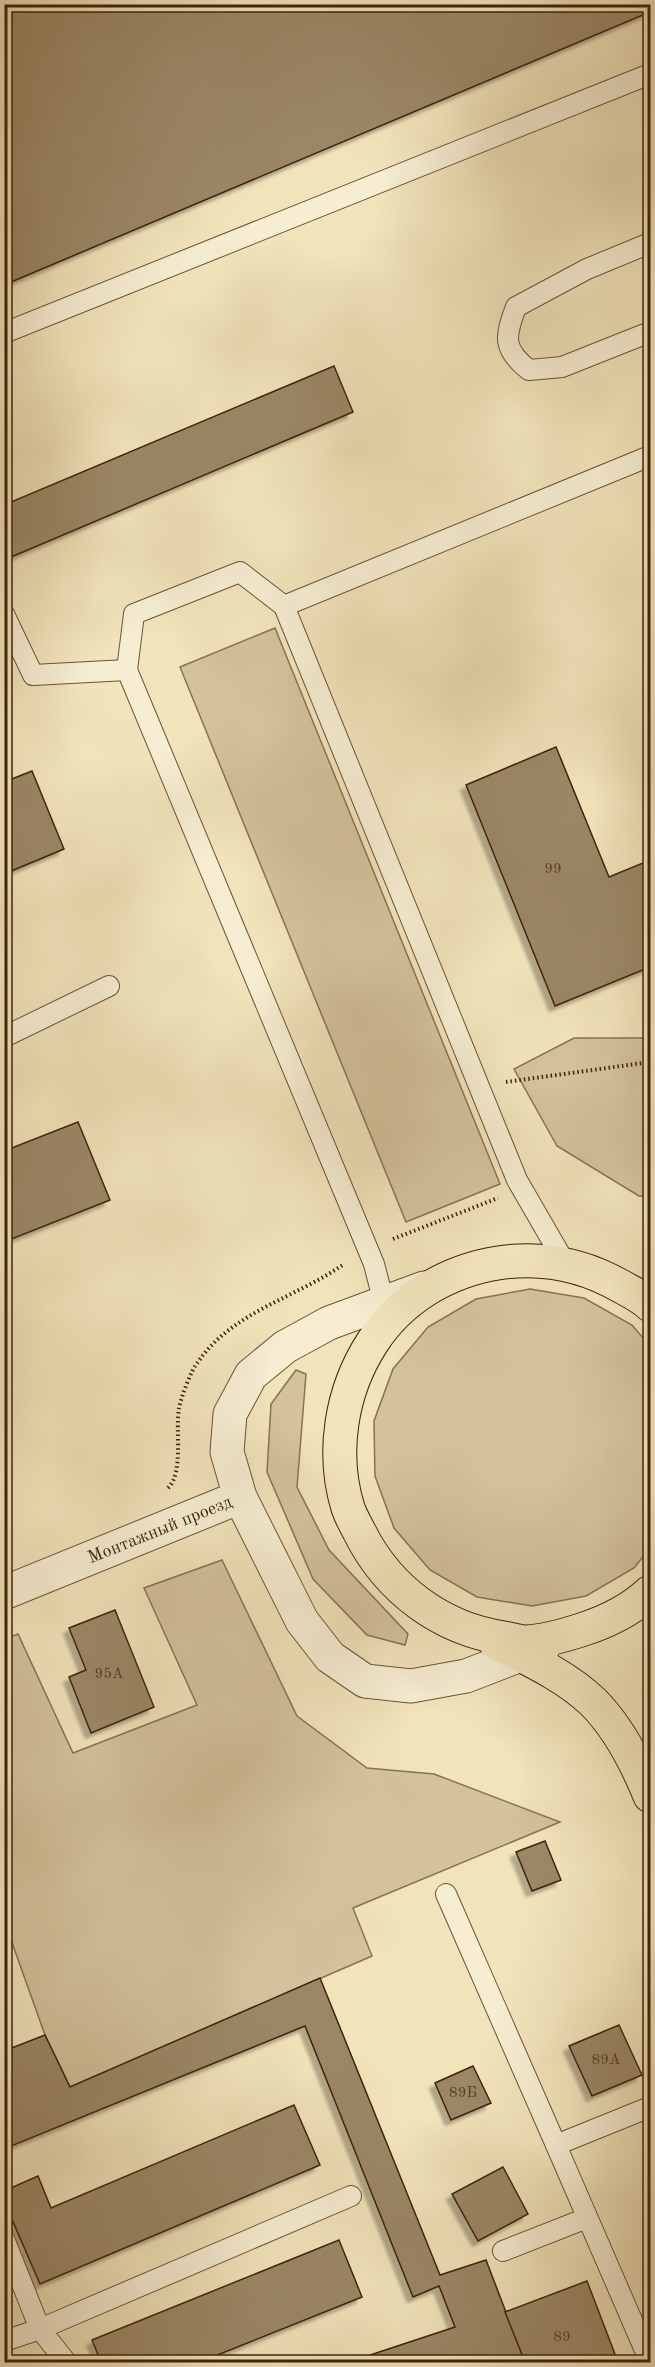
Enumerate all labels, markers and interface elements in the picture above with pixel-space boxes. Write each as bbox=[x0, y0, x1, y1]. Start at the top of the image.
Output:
house number: 99 bbox=[544, 862, 562, 877]
street label: Монтажный проезд bbox=[85, 1493, 235, 1567]
house number: 95А bbox=[95, 1667, 124, 1682]
house number: 89А bbox=[592, 2053, 621, 2068]
house number: 89Б bbox=[449, 2086, 477, 2101]
house number: 89 bbox=[553, 2330, 571, 2345]

